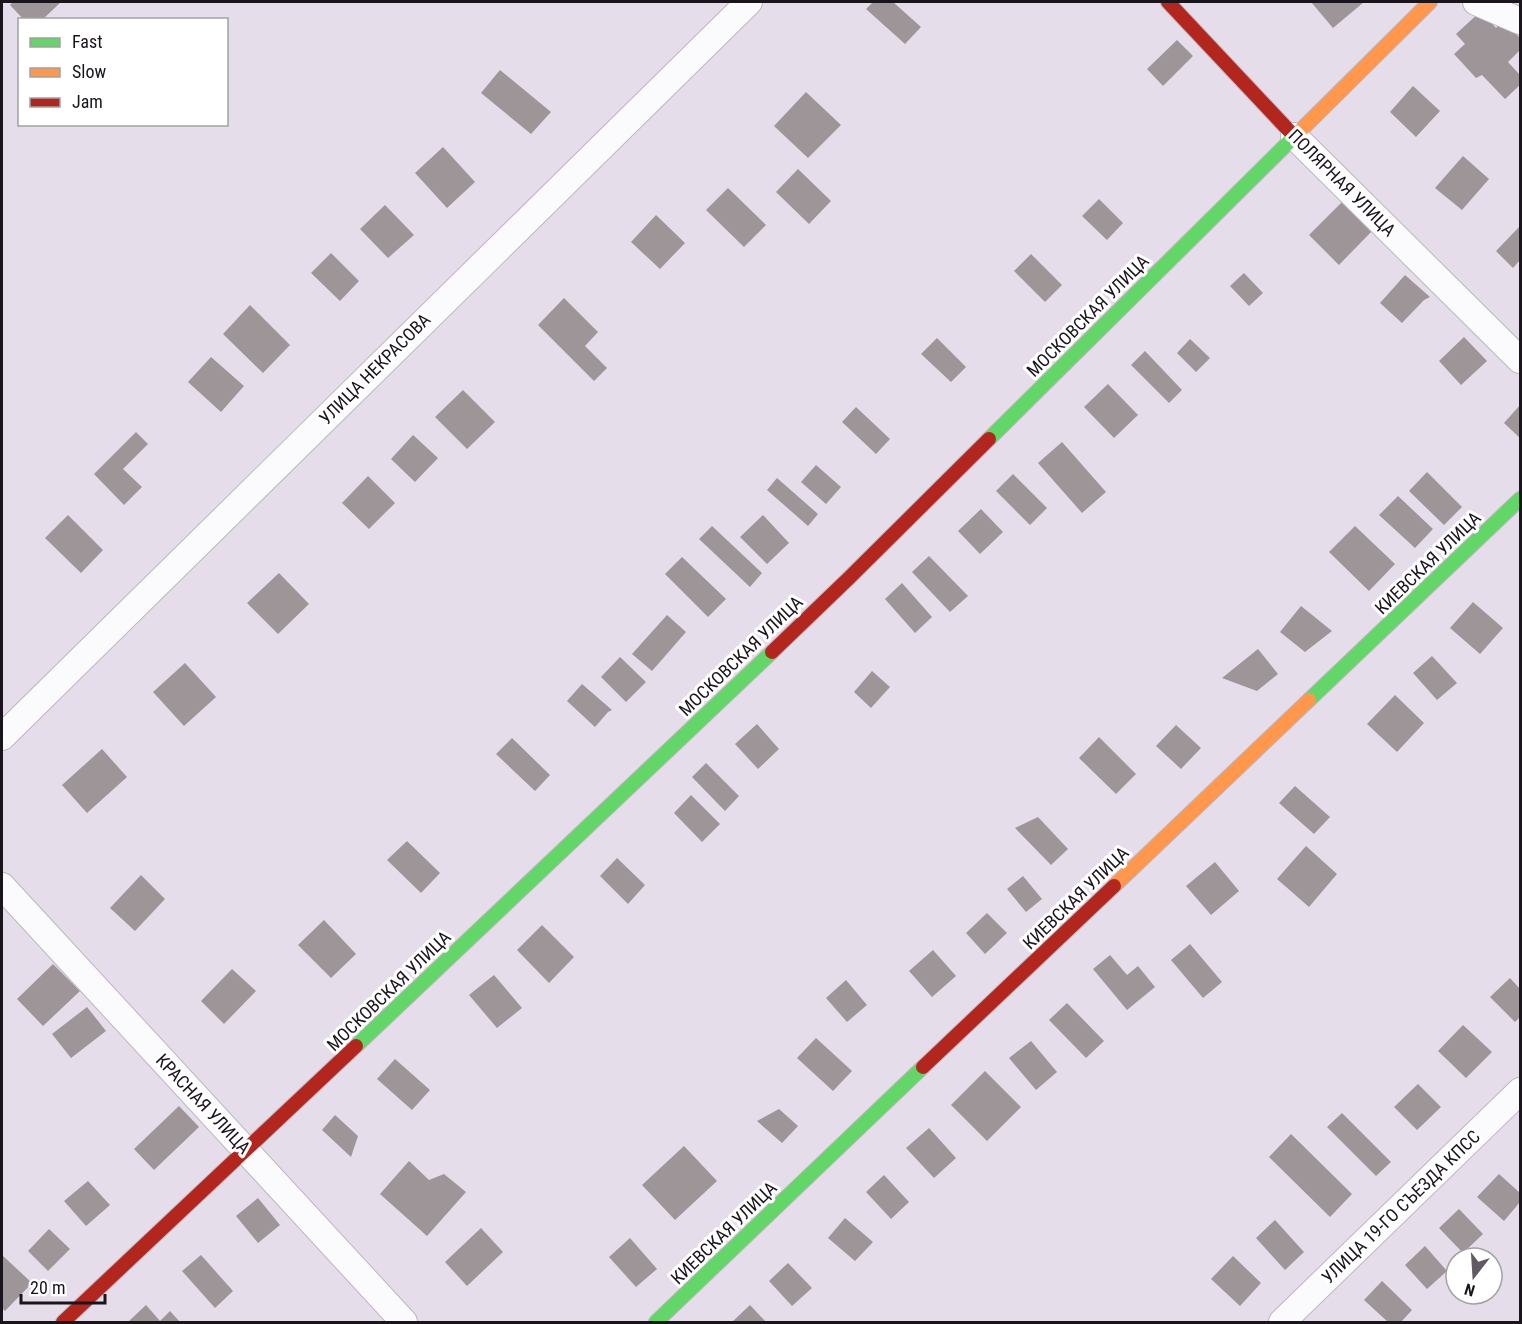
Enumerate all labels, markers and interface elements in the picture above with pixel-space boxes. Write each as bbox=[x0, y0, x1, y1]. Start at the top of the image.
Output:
legend bbox=[18, 18, 228, 126]
text: Fast bbox=[72, 31, 103, 52]
text: Slow bbox=[72, 61, 107, 82]
text: Jam bbox=[72, 91, 103, 112]
street label: ПОЛЯРНАЯ УЛИЦА bbox=[1285, 125, 1401, 241]
street label: МОСКОВСКАЯ УЛИЦА bbox=[1022, 250, 1153, 381]
street label: УЛИЦА НЕКРАСОВА bbox=[315, 308, 435, 428]
street label: КИЕВСКАЯ УЛИЦА bbox=[1370, 507, 1485, 618]
street label: МОСКОВСКАЯ УЛИЦА bbox=[674, 591, 807, 720]
street label: КИЕВСКАЯ УЛИЦА bbox=[1018, 842, 1133, 953]
street label: МОСКОВСКАЯ УЛИЦА bbox=[322, 926, 455, 1055]
street label: КРАСНАЯ УЛИЦА bbox=[152, 1049, 255, 1158]
street label: УЛИЦА 19-ГО СЪЕЗДА КПСС bbox=[1317, 1126, 1484, 1288]
street label: КИЕВСКАЯ УЛИЦА bbox=[666, 1177, 781, 1288]
north arrow bbox=[1444, 1246, 1504, 1306]
scale bar bbox=[21, 1267, 105, 1305]
text: 20 m bbox=[30, 1277, 65, 1298]
text: N bbox=[1462, 1279, 1477, 1300]

